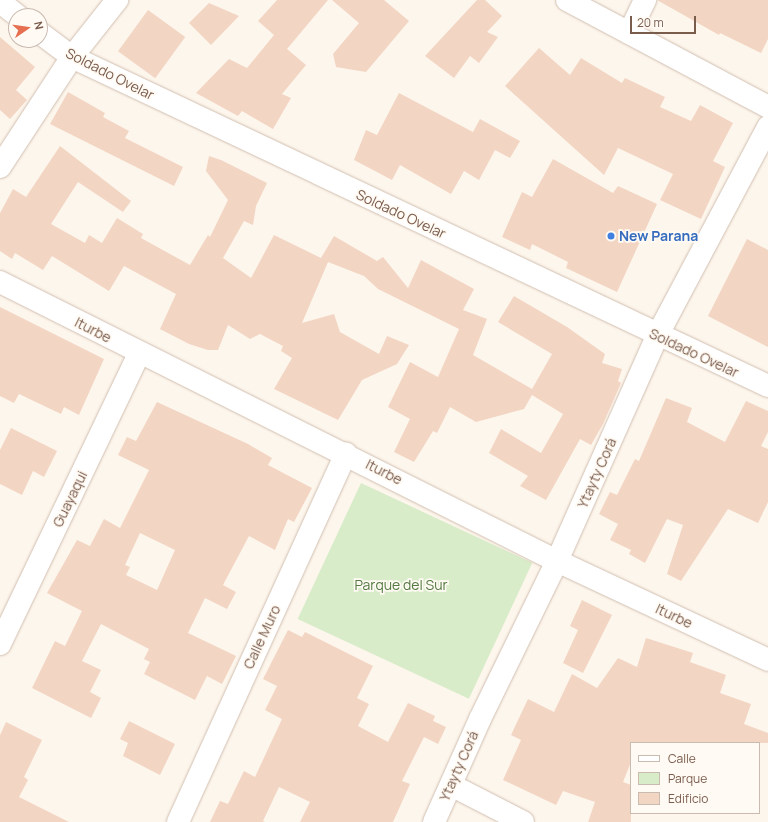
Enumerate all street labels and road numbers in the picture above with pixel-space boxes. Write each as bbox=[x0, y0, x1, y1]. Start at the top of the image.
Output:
street label: Soldado Ovelar bbox=[63, 45, 157, 103]
street label: Soldado Ovelar bbox=[354, 186, 448, 242]
street label: Iturbe bbox=[72, 314, 114, 346]
street label: Soldado Ovelar bbox=[647, 325, 741, 381]
street label: Ytayty Corá bbox=[574, 435, 620, 511]
street label: Iturbe bbox=[363, 456, 405, 488]
street label: Guayaqui bbox=[49, 468, 91, 530]
street label: Iturbe bbox=[653, 600, 695, 632]
street label: Calle Muro bbox=[240, 602, 284, 672]
street label: Ytayty Corá bbox=[436, 728, 482, 804]

